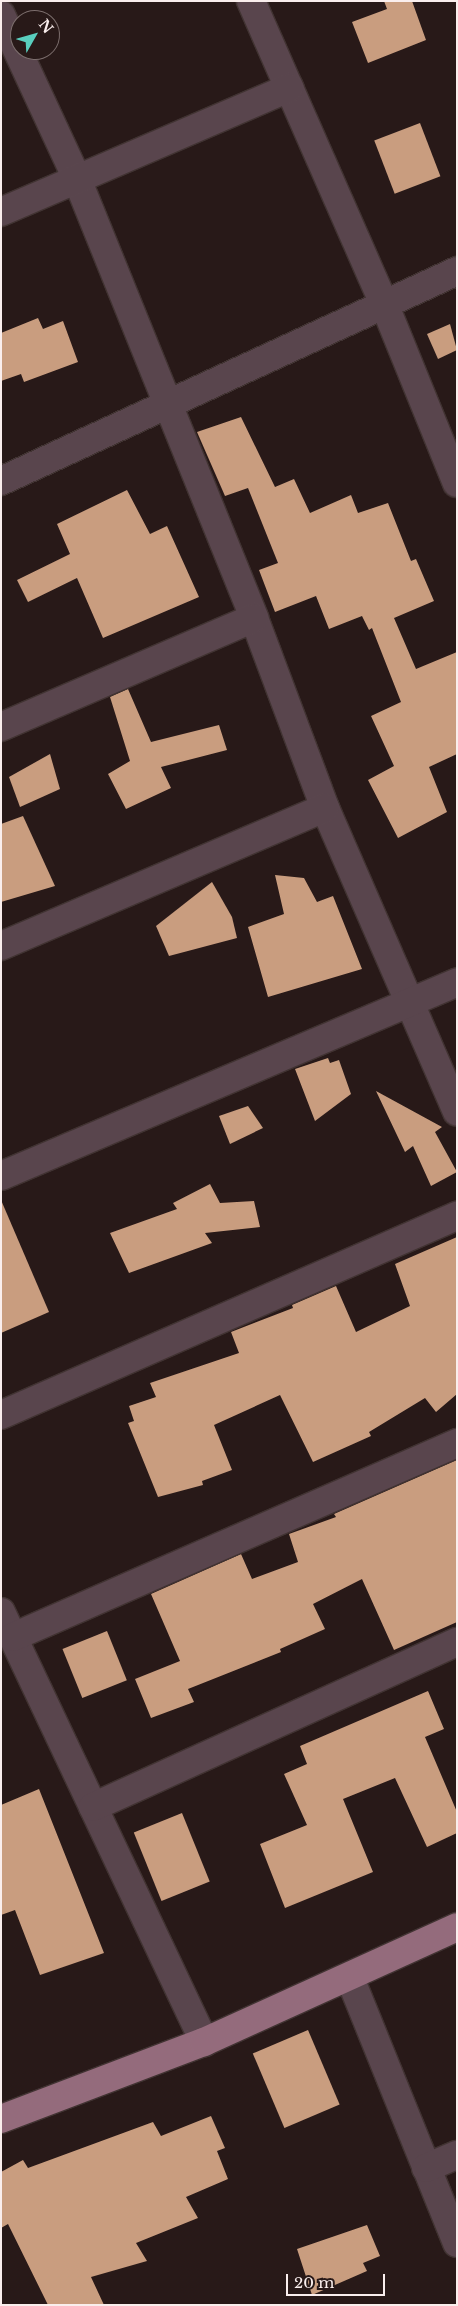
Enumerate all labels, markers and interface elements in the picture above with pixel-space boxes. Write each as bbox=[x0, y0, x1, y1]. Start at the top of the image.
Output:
north arrow bbox=[10, 10, 60, 60]
text: N bbox=[35, 16, 57, 37]
scale bar bbox=[288, 2264, 387, 2296]
text: 20 m bbox=[294, 2273, 334, 2292]

